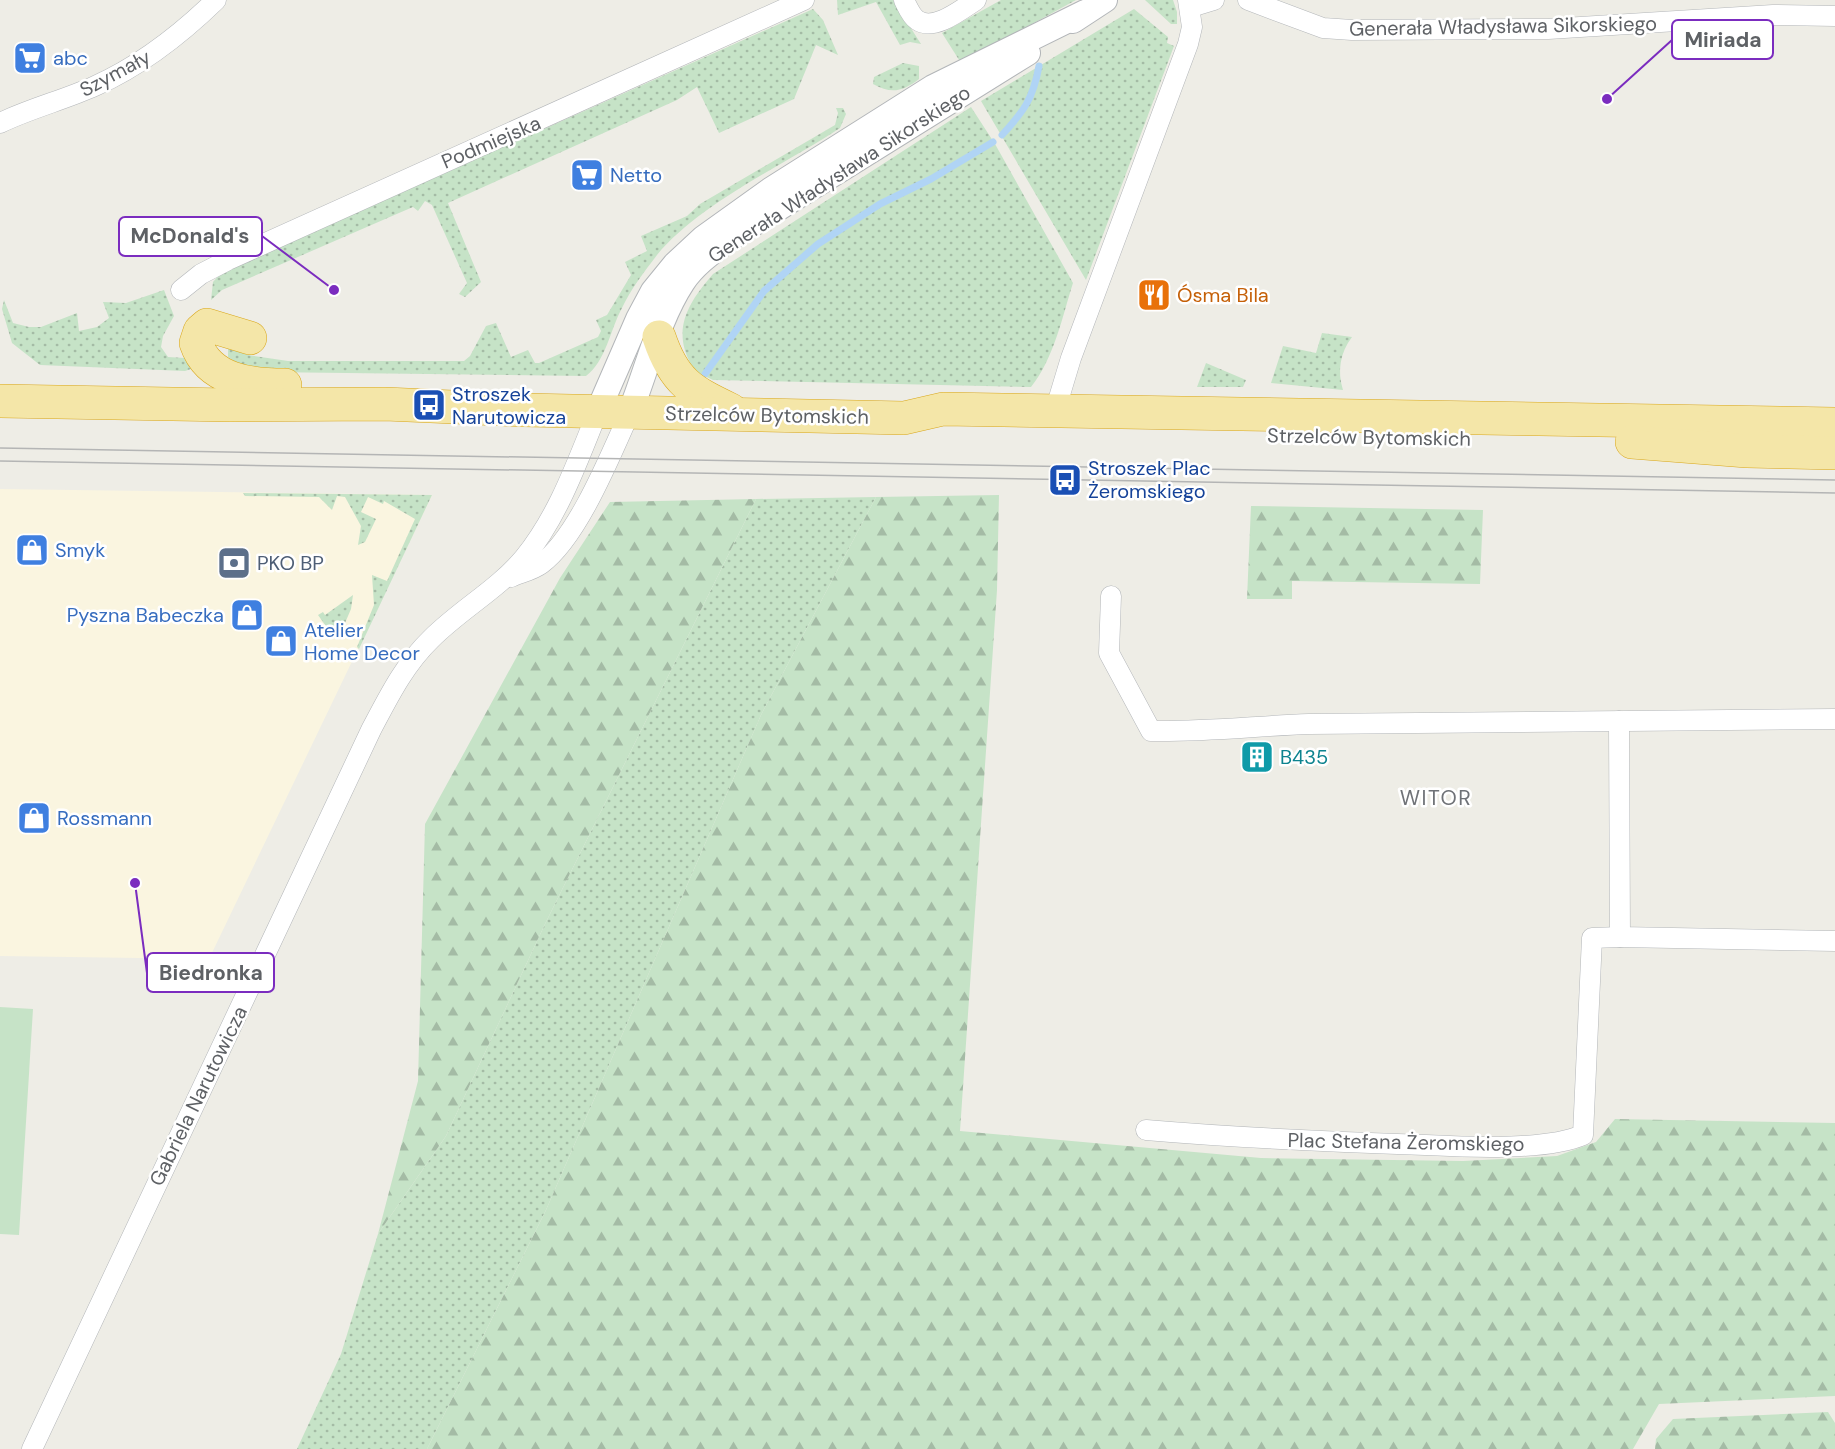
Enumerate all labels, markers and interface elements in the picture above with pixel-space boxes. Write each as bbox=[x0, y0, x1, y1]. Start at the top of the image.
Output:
street label: Generała Władysława Sikorskiego bbox=[1349, 10, 1657, 42]
callout: Miriada bbox=[1672, 20, 1773, 59]
text: Miriada bbox=[1684, 26, 1762, 54]
supermarket icon: abc bbox=[12, 40, 48, 76]
street label: Szymały bbox=[75, 44, 155, 102]
place label: abc bbox=[53, 45, 88, 71]
street label: Generała Władysława Sikorskiego bbox=[703, 79, 975, 269]
street label: Podmiejska bbox=[438, 109, 544, 175]
supermarket icon: Netto bbox=[569, 157, 605, 193]
place label: Netto bbox=[610, 162, 662, 188]
callout: McDonald's bbox=[119, 217, 262, 256]
text: McDonald's bbox=[131, 222, 249, 250]
restaurant icon: Ósma Bila bbox=[1136, 277, 1172, 313]
place label: Ósma Bila bbox=[1177, 282, 1269, 308]
place label: Stroszek Narutowicza bbox=[452, 381, 566, 430]
bus stop icon: Stroszek Narutowicza bbox=[411, 387, 447, 423]
street label: Strzelców Bytomskich bbox=[665, 400, 869, 430]
street label: Strzelców Bytomskich bbox=[1267, 422, 1471, 452]
place label: Stroszek Plac Żeromskiego bbox=[1088, 455, 1211, 504]
bus stop icon: Stroszek Plac Żeromskiego bbox=[1047, 462, 1083, 498]
shop icon: Smyk bbox=[14, 532, 50, 568]
place label: Smyk bbox=[55, 537, 105, 563]
bank icon: PKO BP bbox=[216, 545, 252, 581]
place label: PKO BP bbox=[257, 550, 324, 576]
shop icon: Pyszna Babeczka bbox=[229, 597, 265, 633]
place label: Pyszna Babeczka bbox=[67, 602, 224, 628]
place label: Atelier Home Decor bbox=[304, 617, 420, 666]
shop icon: Atelier Home Decor bbox=[263, 623, 299, 659]
building icon: B435 bbox=[1239, 739, 1275, 775]
place label: B435 bbox=[1280, 744, 1328, 770]
district label: WITOR bbox=[1400, 784, 1472, 812]
shop icon: Rossmann bbox=[16, 800, 52, 836]
place label: Rossmann bbox=[57, 805, 152, 831]
callout: Biedronka bbox=[147, 953, 274, 992]
text: Biedronka bbox=[159, 959, 263, 987]
street label: Gabriela Narutowicza bbox=[143, 1002, 253, 1190]
street label: Plac Stefana Żeromskiego bbox=[1287, 1127, 1525, 1157]

